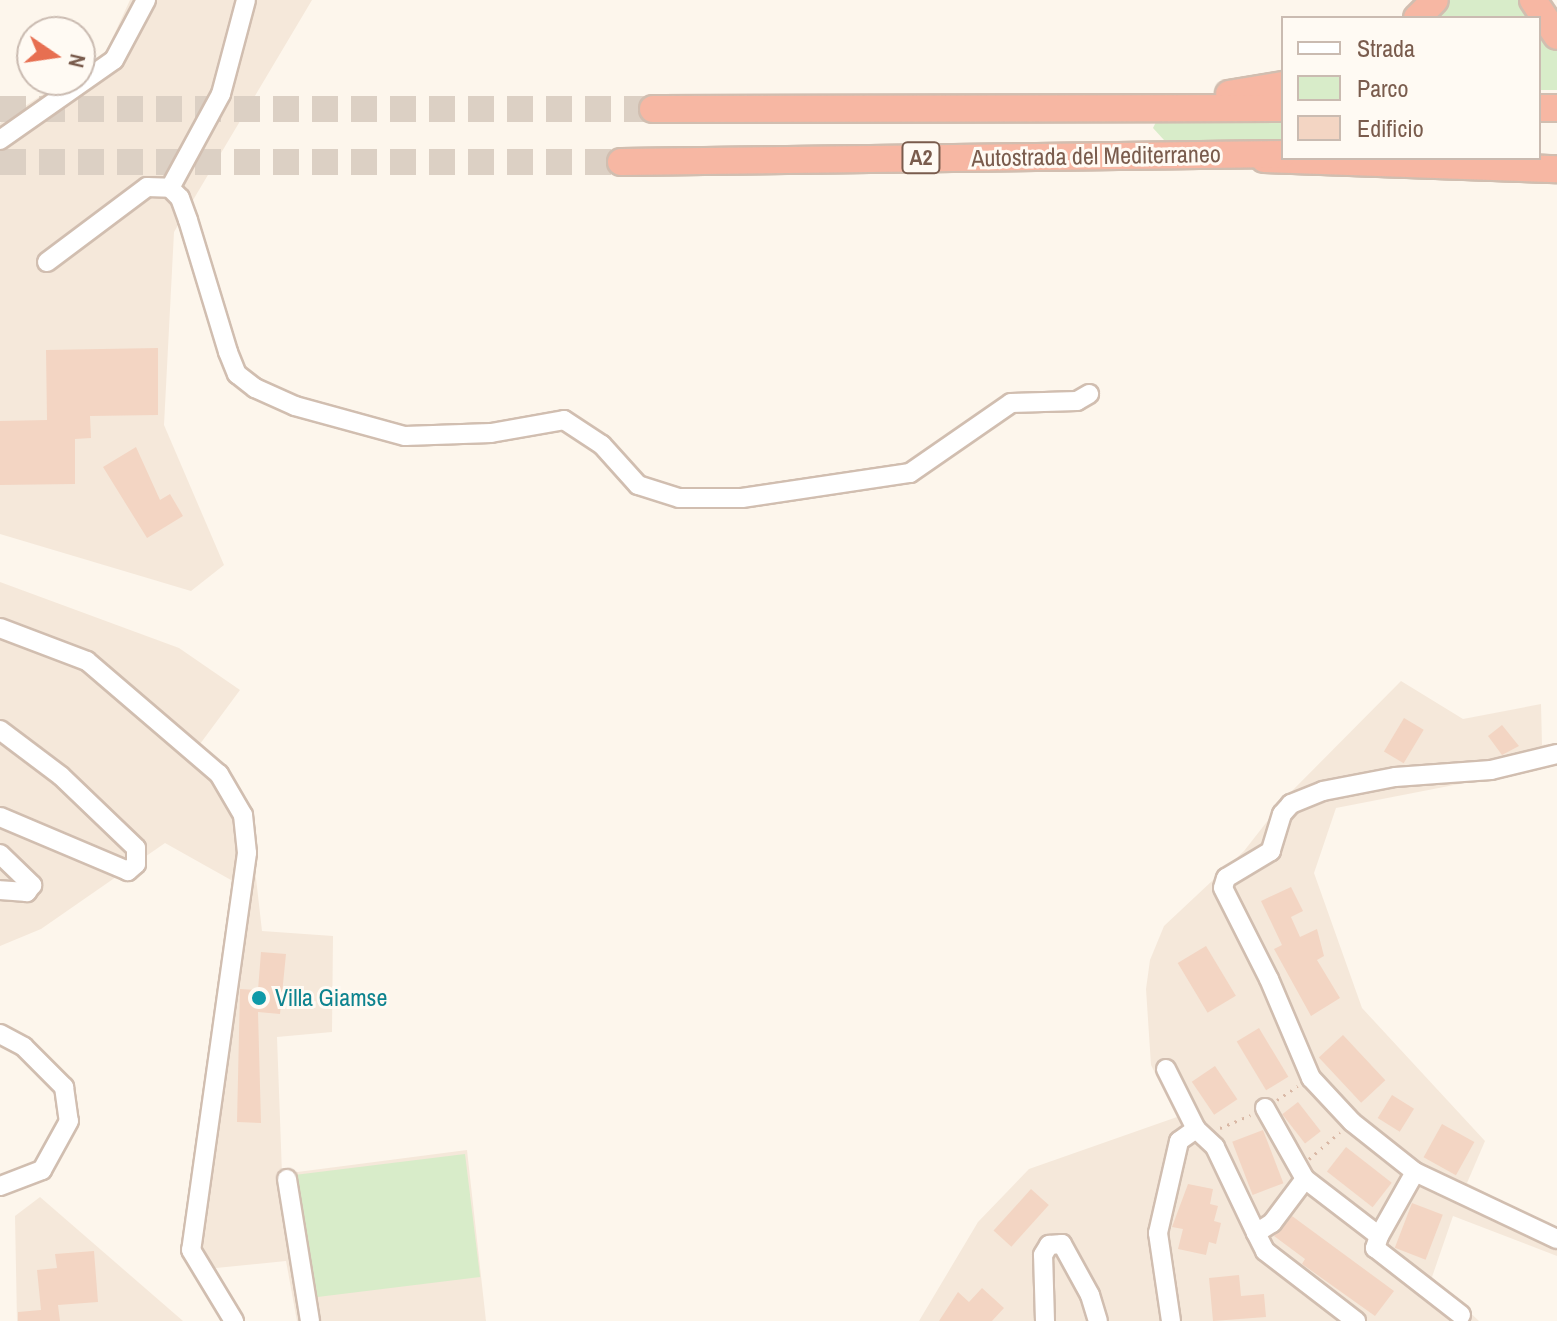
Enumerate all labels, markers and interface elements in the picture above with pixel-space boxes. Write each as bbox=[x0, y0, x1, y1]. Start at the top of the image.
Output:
north arrow bbox=[16, 16, 96, 96]
legend bbox=[1281, 16, 1541, 160]
text: Strada bbox=[1357, 32, 1415, 64]
text: N bbox=[61, 51, 94, 71]
text: Parco bbox=[1357, 72, 1408, 104]
text: Edificio bbox=[1357, 112, 1424, 144]
street label: Autostrada del Mediterraneo bbox=[971, 139, 1221, 173]
road number: A2 bbox=[901, 140, 941, 176]
place label: Villa Giamse bbox=[275, 984, 387, 1012]
marker: Villa Giamse bbox=[250, 989, 268, 1007]

